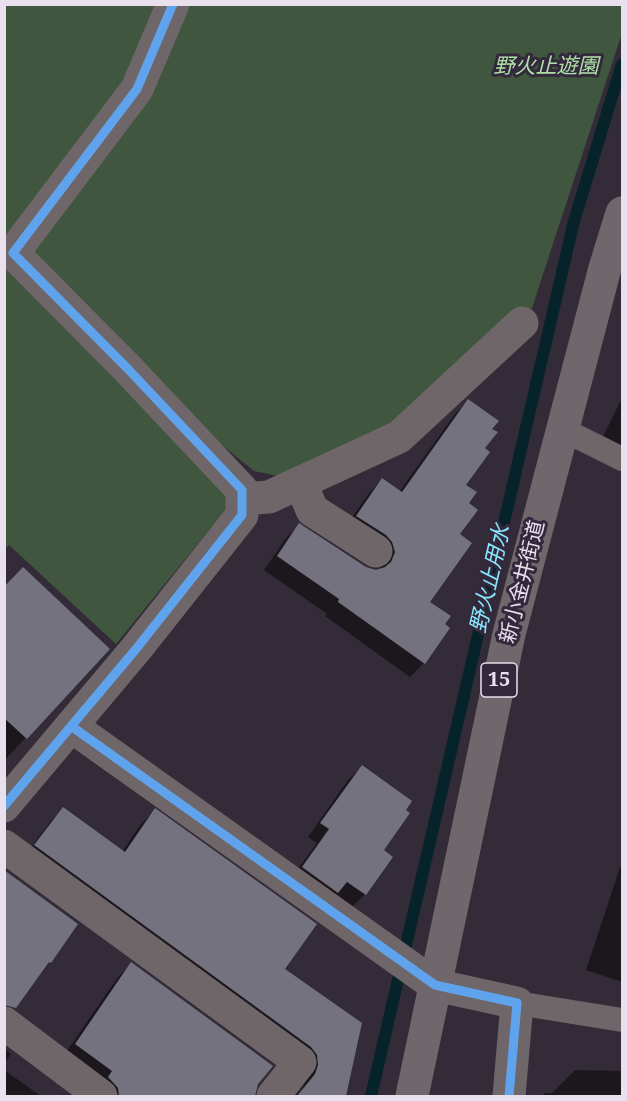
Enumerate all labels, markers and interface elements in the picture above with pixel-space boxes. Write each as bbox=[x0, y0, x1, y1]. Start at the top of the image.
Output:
park label: 野火止遊園 bbox=[494, 54, 598, 80]
street label: 新小金井街道 bbox=[496, 518, 550, 646]
water label: 野火止用水 bbox=[466, 522, 516, 636]
road number: 15 bbox=[481, 663, 517, 697]

